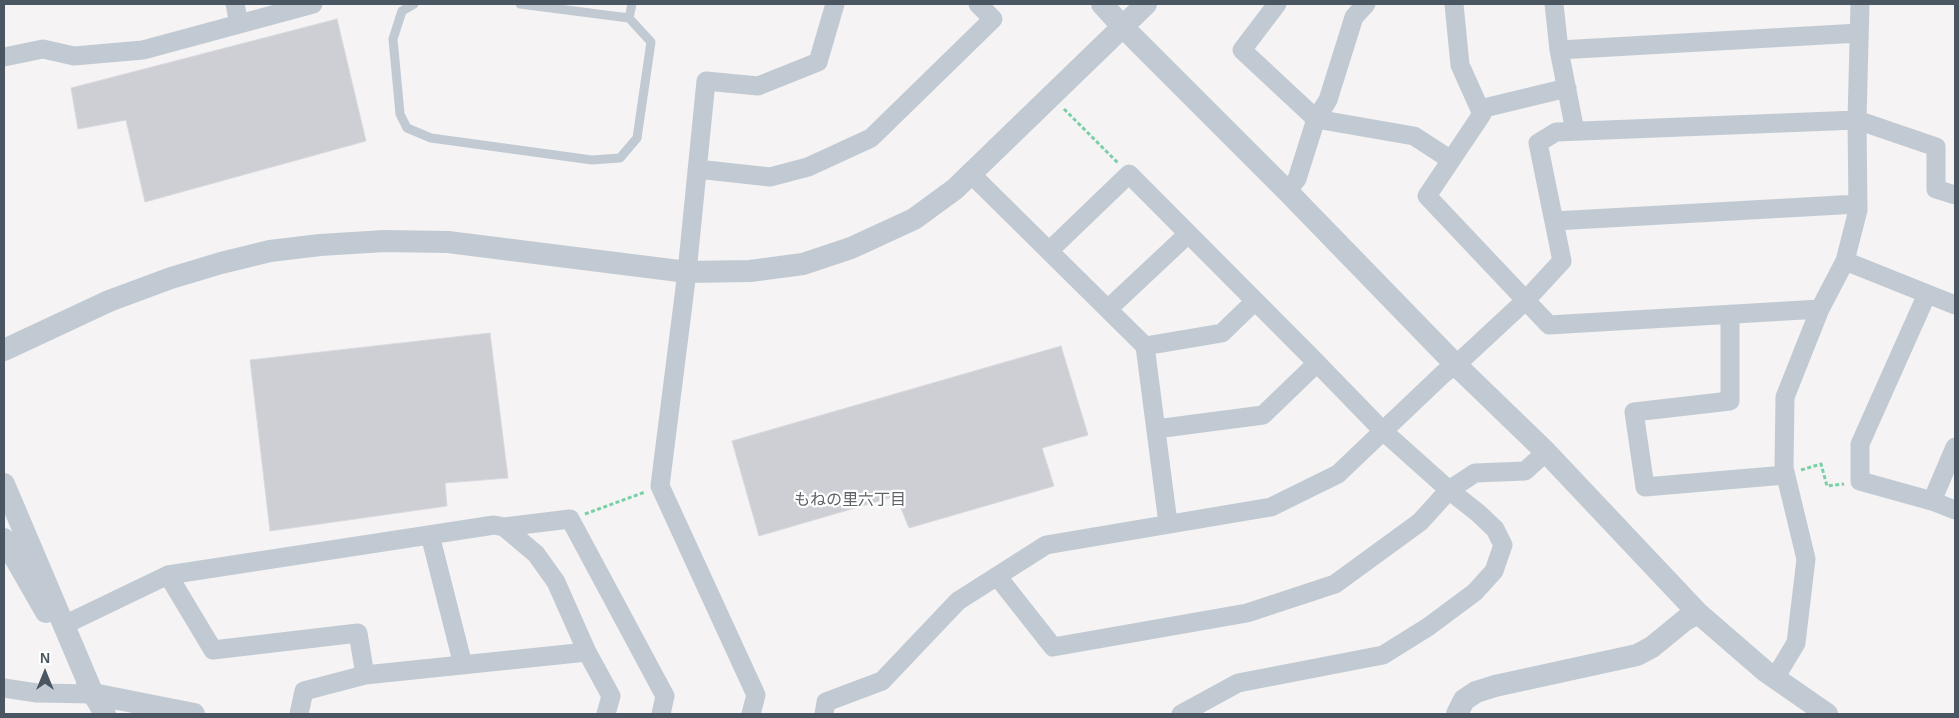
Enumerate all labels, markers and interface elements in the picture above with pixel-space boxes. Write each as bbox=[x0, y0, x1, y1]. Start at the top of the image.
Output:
district label: もねの里六丁目 bbox=[794, 491, 906, 511]
north arrow bbox=[20, 648, 70, 698]
text: N bbox=[40, 650, 50, 666]

